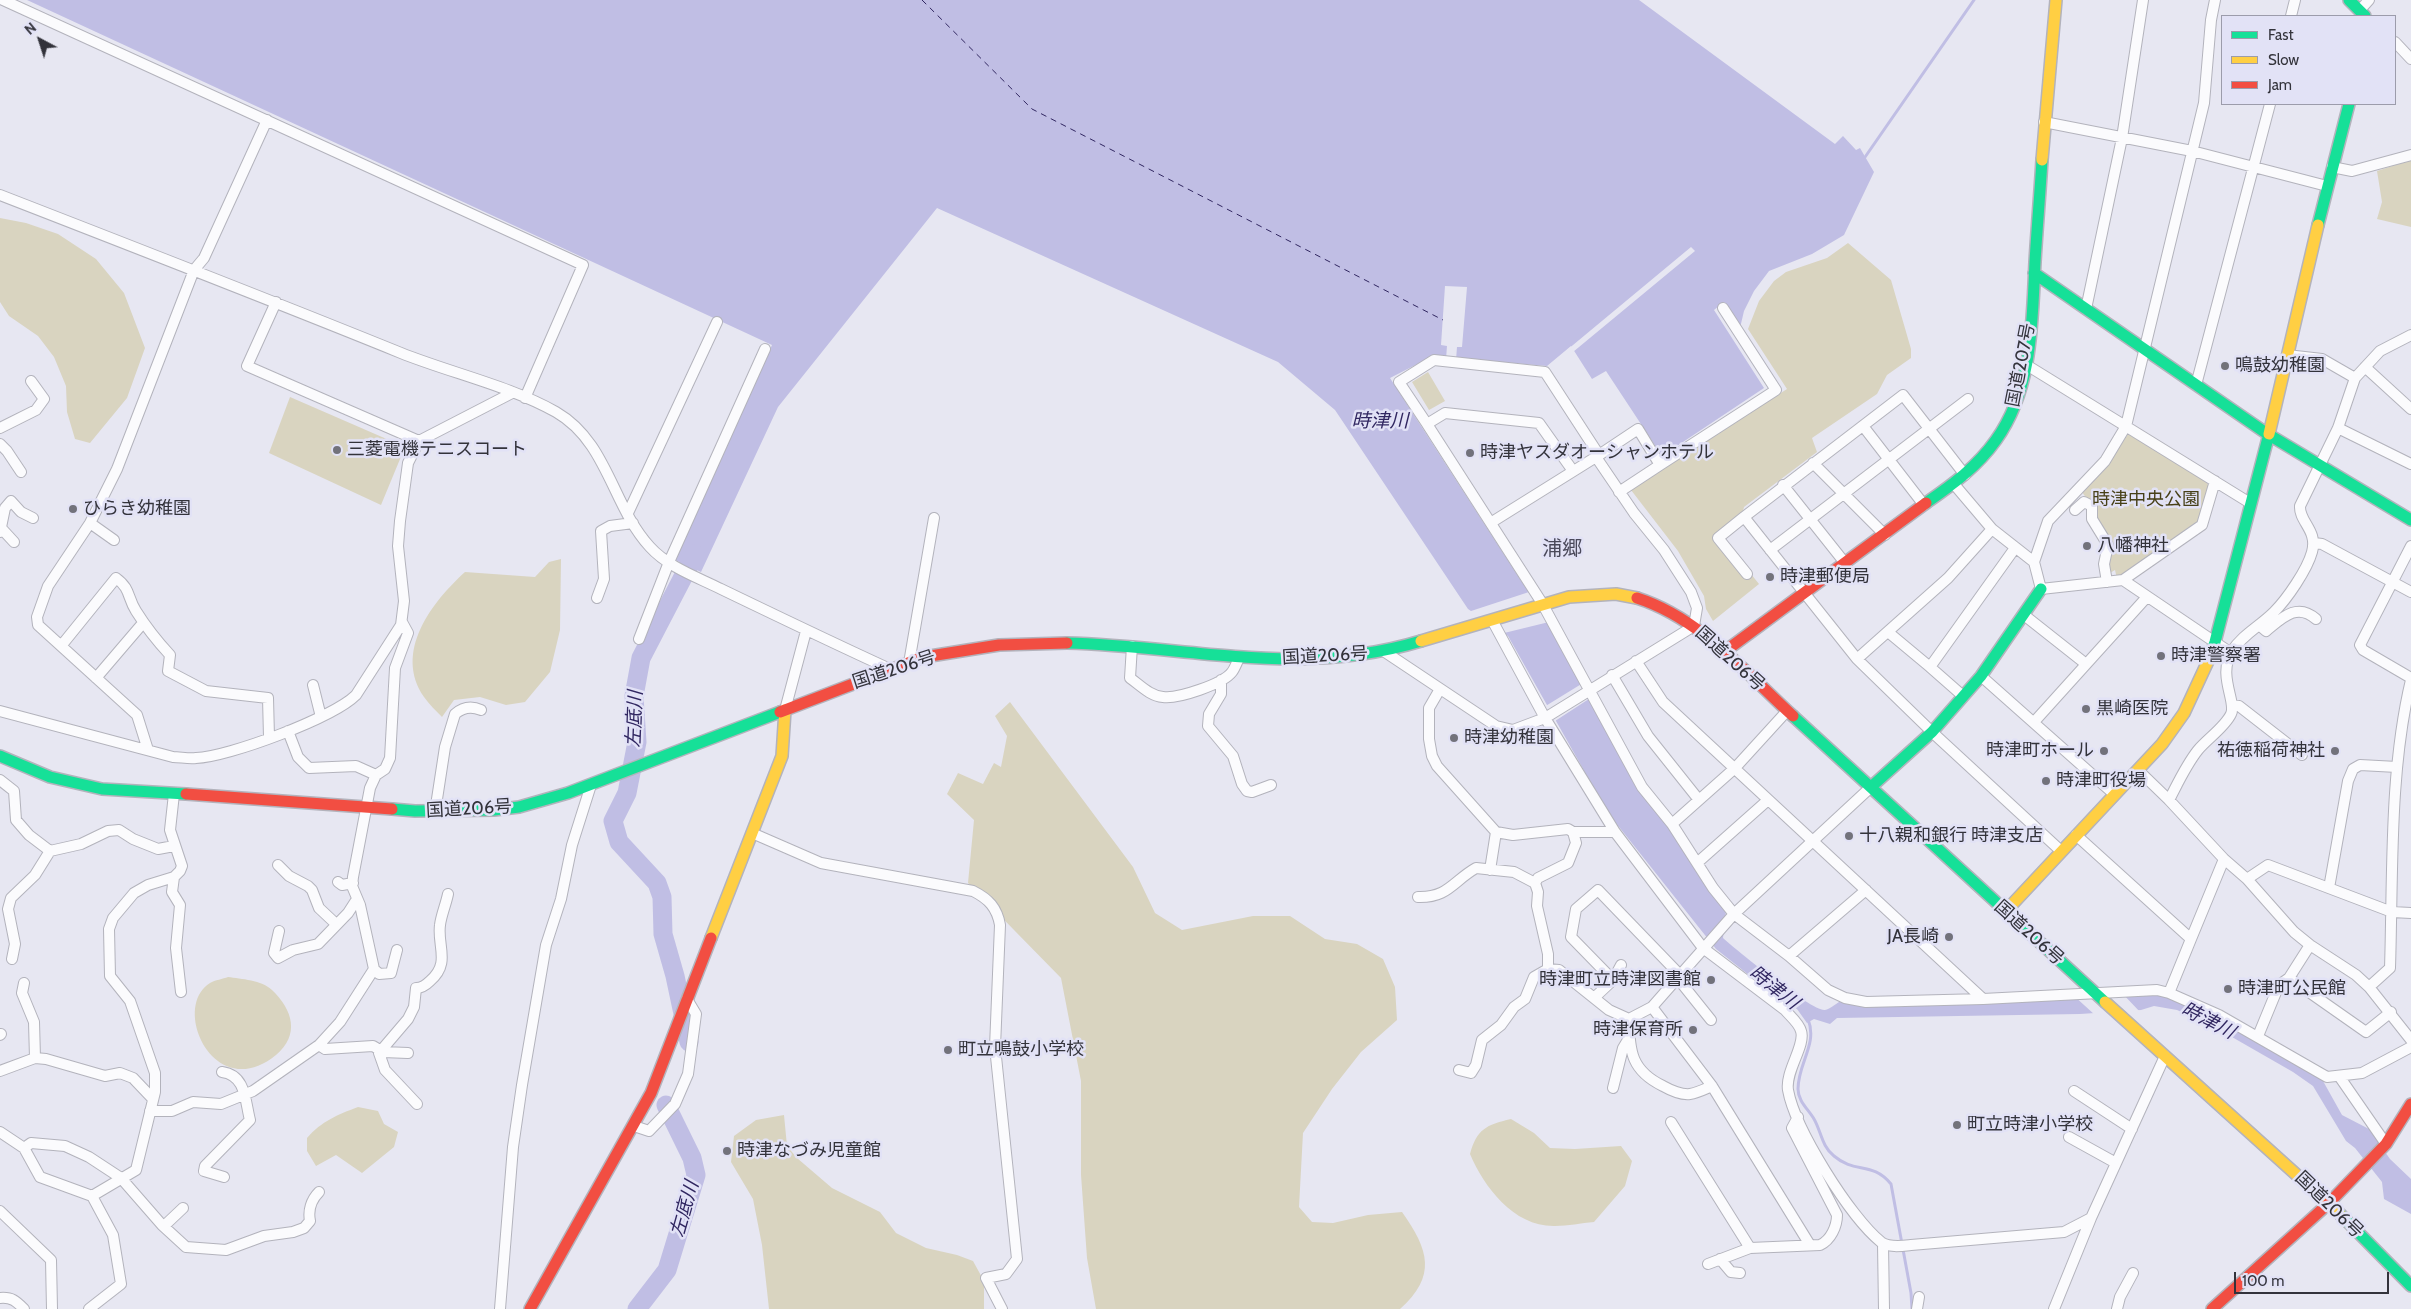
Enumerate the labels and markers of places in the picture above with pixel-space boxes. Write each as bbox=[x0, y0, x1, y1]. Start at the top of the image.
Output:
place label: 鳴鼓幼稚園 bbox=[2235, 355, 2325, 377]
marker: 鳴鼓幼稚園 bbox=[2219, 360, 2231, 372]
place label: 三菱電機テニスコート bbox=[347, 439, 527, 461]
place label: 時津ヤスダオーシャンホテル bbox=[1480, 442, 1714, 464]
marker: 三菱電機テニスコート bbox=[331, 444, 343, 456]
marker: 時津ヤスダオーシャンホテル bbox=[1464, 447, 1476, 459]
place label: ひらき幼稚園 bbox=[83, 498, 191, 520]
marker: ひらき幼稚園 bbox=[67, 503, 79, 515]
place label: 八幡神社 bbox=[2097, 535, 2169, 557]
marker: 八幡神社 bbox=[2081, 540, 2093, 552]
place label: 時津郵便局 bbox=[1780, 566, 1870, 588]
marker: 時津郵便局 bbox=[1764, 571, 1776, 583]
place label: 時津警察署 bbox=[2171, 645, 2261, 667]
marker: 時津警察署 bbox=[2155, 650, 2167, 662]
place label: 黒崎医院 bbox=[2096, 698, 2168, 720]
marker: 黒崎医院 bbox=[2080, 703, 2092, 715]
place label: 時津幼稚園 bbox=[1464, 727, 1554, 749]
marker: 時津幼稚園 bbox=[1448, 732, 1460, 744]
place label: 時津町ホール bbox=[1986, 740, 2094, 762]
place label: 祐徳稲荷神社 bbox=[2217, 740, 2325, 762]
marker: 時津町ホール bbox=[2098, 745, 2110, 757]
marker: 祐徳稲荷神社 bbox=[2329, 745, 2341, 757]
place label: 時津町役場 bbox=[2056, 770, 2146, 792]
marker: 時津町役場 bbox=[2040, 775, 2052, 787]
place label: 十八親和銀行 時津支店 bbox=[1859, 825, 2043, 847]
marker: 十八親和銀行 時津支店 bbox=[1843, 830, 1855, 842]
place label: JA長崎 bbox=[1887, 926, 1939, 948]
marker: JA長崎 bbox=[1943, 931, 1955, 943]
place label: 時津町立時津図書館 bbox=[1539, 969, 1701, 991]
marker: 時津町立時津図書館 bbox=[1705, 974, 1717, 986]
place label: 時津町公民館 bbox=[2238, 978, 2346, 1000]
marker: 時津町公民館 bbox=[2222, 983, 2234, 995]
place label: 時津保育所 bbox=[1593, 1019, 1683, 1041]
marker: 時津保育所 bbox=[1687, 1024, 1699, 1036]
place label: 町立鳴鼓小学校 bbox=[958, 1039, 1084, 1061]
marker: 町立鳴鼓小学校 bbox=[942, 1044, 954, 1056]
place label: 町立時津小学校 bbox=[1967, 1114, 2093, 1136]
marker: 町立時津小学校 bbox=[1951, 1119, 1963, 1131]
place label: 時津なづみ児童館 bbox=[737, 1140, 881, 1162]
marker: 時津なづみ児童館 bbox=[721, 1145, 733, 1157]

